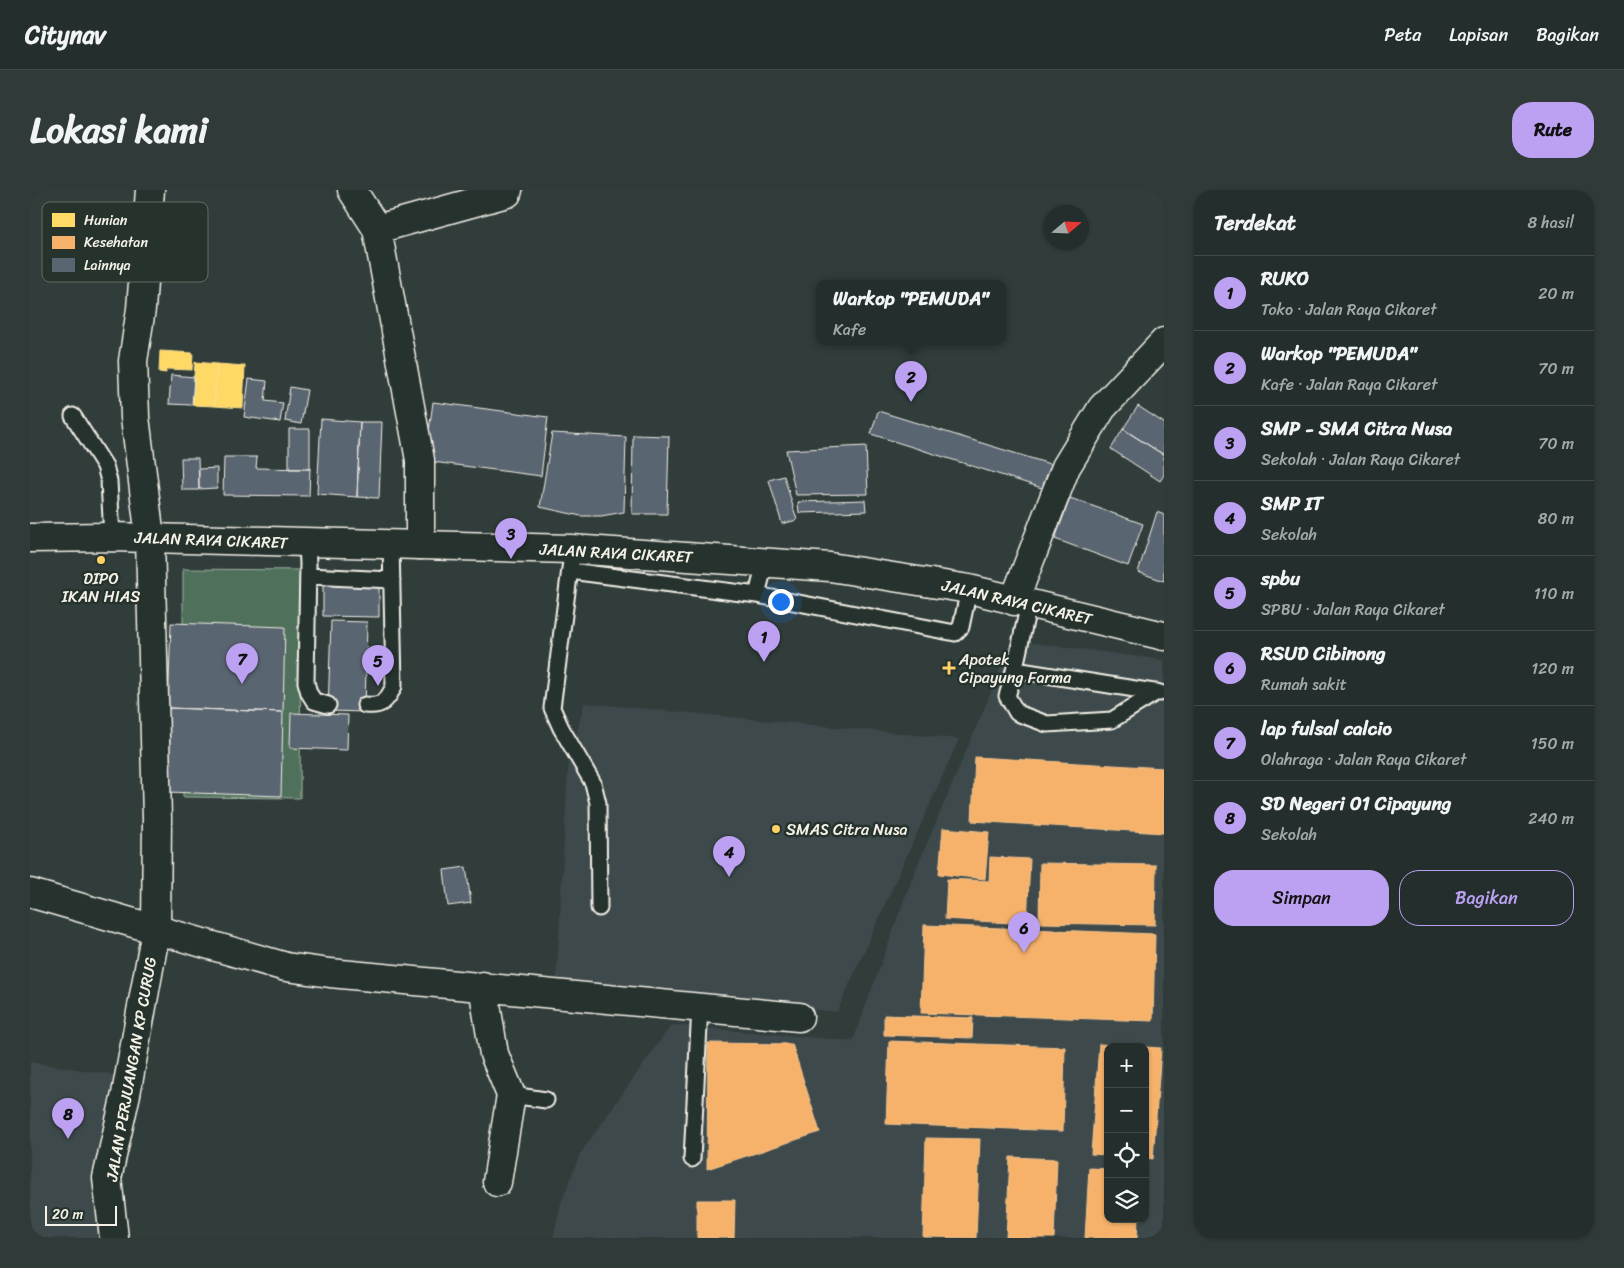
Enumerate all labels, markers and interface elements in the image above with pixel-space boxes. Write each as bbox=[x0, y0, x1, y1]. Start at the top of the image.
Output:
text: Citynav bbox=[25, 14, 106, 56]
text: Peta bbox=[1384, 19, 1421, 51]
text: Lapisan bbox=[1449, 19, 1508, 51]
text: Bagikan bbox=[1536, 19, 1599, 51]
text: Lokasi kami bbox=[30, 99, 208, 161]
button: Rute bbox=[1512, 102, 1594, 158]
legend bbox=[42, 202, 208, 282]
text: Terdekat bbox=[1214, 204, 1296, 242]
north arrow bbox=[1044, 205, 1089, 250]
text: Hunian bbox=[84, 208, 128, 233]
text: 8 hasil bbox=[1527, 208, 1574, 237]
text: Kesehatan bbox=[84, 230, 148, 255]
text: Lainnya bbox=[84, 253, 131, 278]
text: RUKO bbox=[1261, 262, 1309, 295]
text: 1 bbox=[1227, 279, 1233, 308]
text: 20 m bbox=[1538, 279, 1574, 308]
popup bbox=[816, 280, 1006, 345]
text: Warkop "PEMUDA" bbox=[833, 282, 989, 315]
text: Toko · Jalan Raya Cikaret bbox=[1261, 295, 1437, 324]
text: Kafe bbox=[833, 315, 866, 344]
text: Warkop "PEMUDA" bbox=[1261, 337, 1417, 370]
text: 2 bbox=[1225, 354, 1235, 383]
text: 70 m bbox=[1538, 354, 1574, 383]
pin: 2 bbox=[895, 361, 927, 402]
text: Kafe · Jalan Raya Cikaret bbox=[1261, 370, 1437, 399]
text: SMP - SMA Citra Nusa bbox=[1261, 412, 1452, 445]
text: 3 bbox=[1226, 429, 1234, 458]
text: 70 m bbox=[1538, 429, 1574, 458]
text: Sekolah · Jalan Raya Cikaret bbox=[1261, 445, 1460, 474]
text: SMP IT bbox=[1261, 487, 1323, 520]
text: 4 bbox=[1225, 504, 1235, 533]
text: 80 m bbox=[1538, 504, 1574, 533]
pin: 3 bbox=[495, 518, 527, 559]
text: Sekolah bbox=[1261, 520, 1317, 549]
street label: JALAN RAYA CIKARET bbox=[133, 523, 289, 557]
street label: JALAN RAYA CIKARET bbox=[538, 534, 694, 572]
marker: DIPO IKAN HIAS bbox=[95, 554, 107, 566]
text: spbu bbox=[1261, 562, 1300, 595]
place label: DIPO IKAN HIAS bbox=[61, 564, 140, 611]
street label: JALAN RAYA CIKARET bbox=[938, 570, 1096, 634]
text: 5 bbox=[1225, 579, 1235, 608]
text: 110 m bbox=[1534, 579, 1574, 608]
your location bbox=[768, 589, 794, 615]
text: SPBU · Jalan Raya Cikaret bbox=[1261, 595, 1445, 624]
pin: 1 bbox=[748, 621, 780, 662]
text: RSUD Cibinong bbox=[1261, 637, 1386, 670]
pin: 7 bbox=[226, 643, 258, 684]
pin: 5 bbox=[362, 645, 394, 686]
place label: Apotek Cipayung Farma bbox=[958, 645, 1072, 692]
text: 6 bbox=[1225, 654, 1235, 683]
text: 120 m bbox=[1531, 654, 1574, 683]
marker: Apotek Cipayung Farma bbox=[943, 662, 955, 674]
text: Rumah sakit bbox=[1261, 670, 1347, 699]
text: lap fulsal calcio bbox=[1261, 712, 1392, 745]
text: 7 bbox=[1225, 729, 1235, 758]
text: 150 m bbox=[1531, 729, 1574, 758]
text: Olahraga · Jalan Raya Cikaret bbox=[1261, 745, 1466, 774]
text: SD Negeri 01 Cipayung bbox=[1261, 787, 1451, 820]
text: 8 bbox=[1225, 804, 1235, 833]
text: 240 m bbox=[1528, 804, 1574, 833]
place label: SMAS Citra Nusa bbox=[786, 815, 908, 844]
text: Sekolah bbox=[1261, 820, 1317, 849]
marker: SMAS Citra Nusa bbox=[770, 823, 782, 835]
pin: 4 bbox=[713, 836, 745, 877]
button: Simpan bbox=[1214, 870, 1389, 926]
button: Bagikan bbox=[1399, 870, 1574, 926]
pin: 6 bbox=[1008, 912, 1040, 953]
street label: JALAN PERJUANGAN KP CURUG bbox=[97, 954, 165, 1185]
map controls bbox=[1104, 1043, 1149, 1223]
button: + bbox=[1104, 1043, 1149, 1088]
button: − bbox=[1104, 1088, 1149, 1133]
pin: 8 bbox=[52, 1098, 84, 1139]
button: locate bbox=[1104, 1133, 1149, 1178]
button: layers bbox=[1104, 1178, 1149, 1223]
text: 20 m bbox=[52, 1202, 83, 1227]
scale bar bbox=[45, 1203, 118, 1226]

